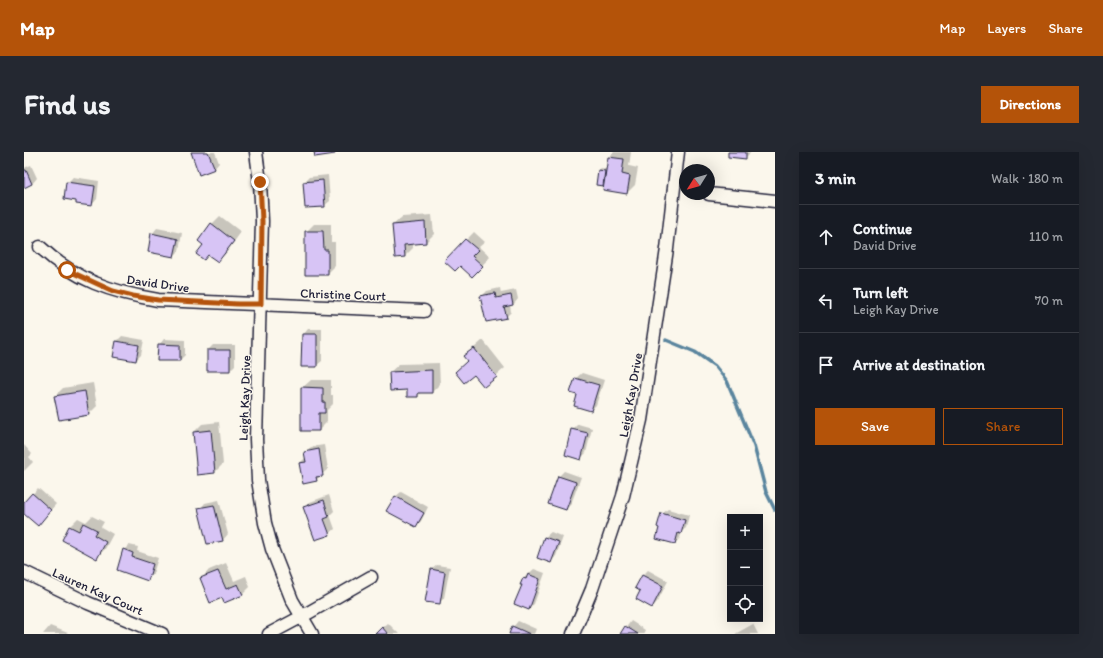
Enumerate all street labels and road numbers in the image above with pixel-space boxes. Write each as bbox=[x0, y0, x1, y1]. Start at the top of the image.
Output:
street label: David Drive bbox=[125, 272, 190, 295]
street label: Christine Court bbox=[300, 286, 386, 303]
street label: Leigh Kay Drive bbox=[616, 352, 645, 439]
street label: Leigh Kay Drive bbox=[236, 355, 253, 441]
street label: Lauren Kay Court bbox=[50, 565, 146, 618]

